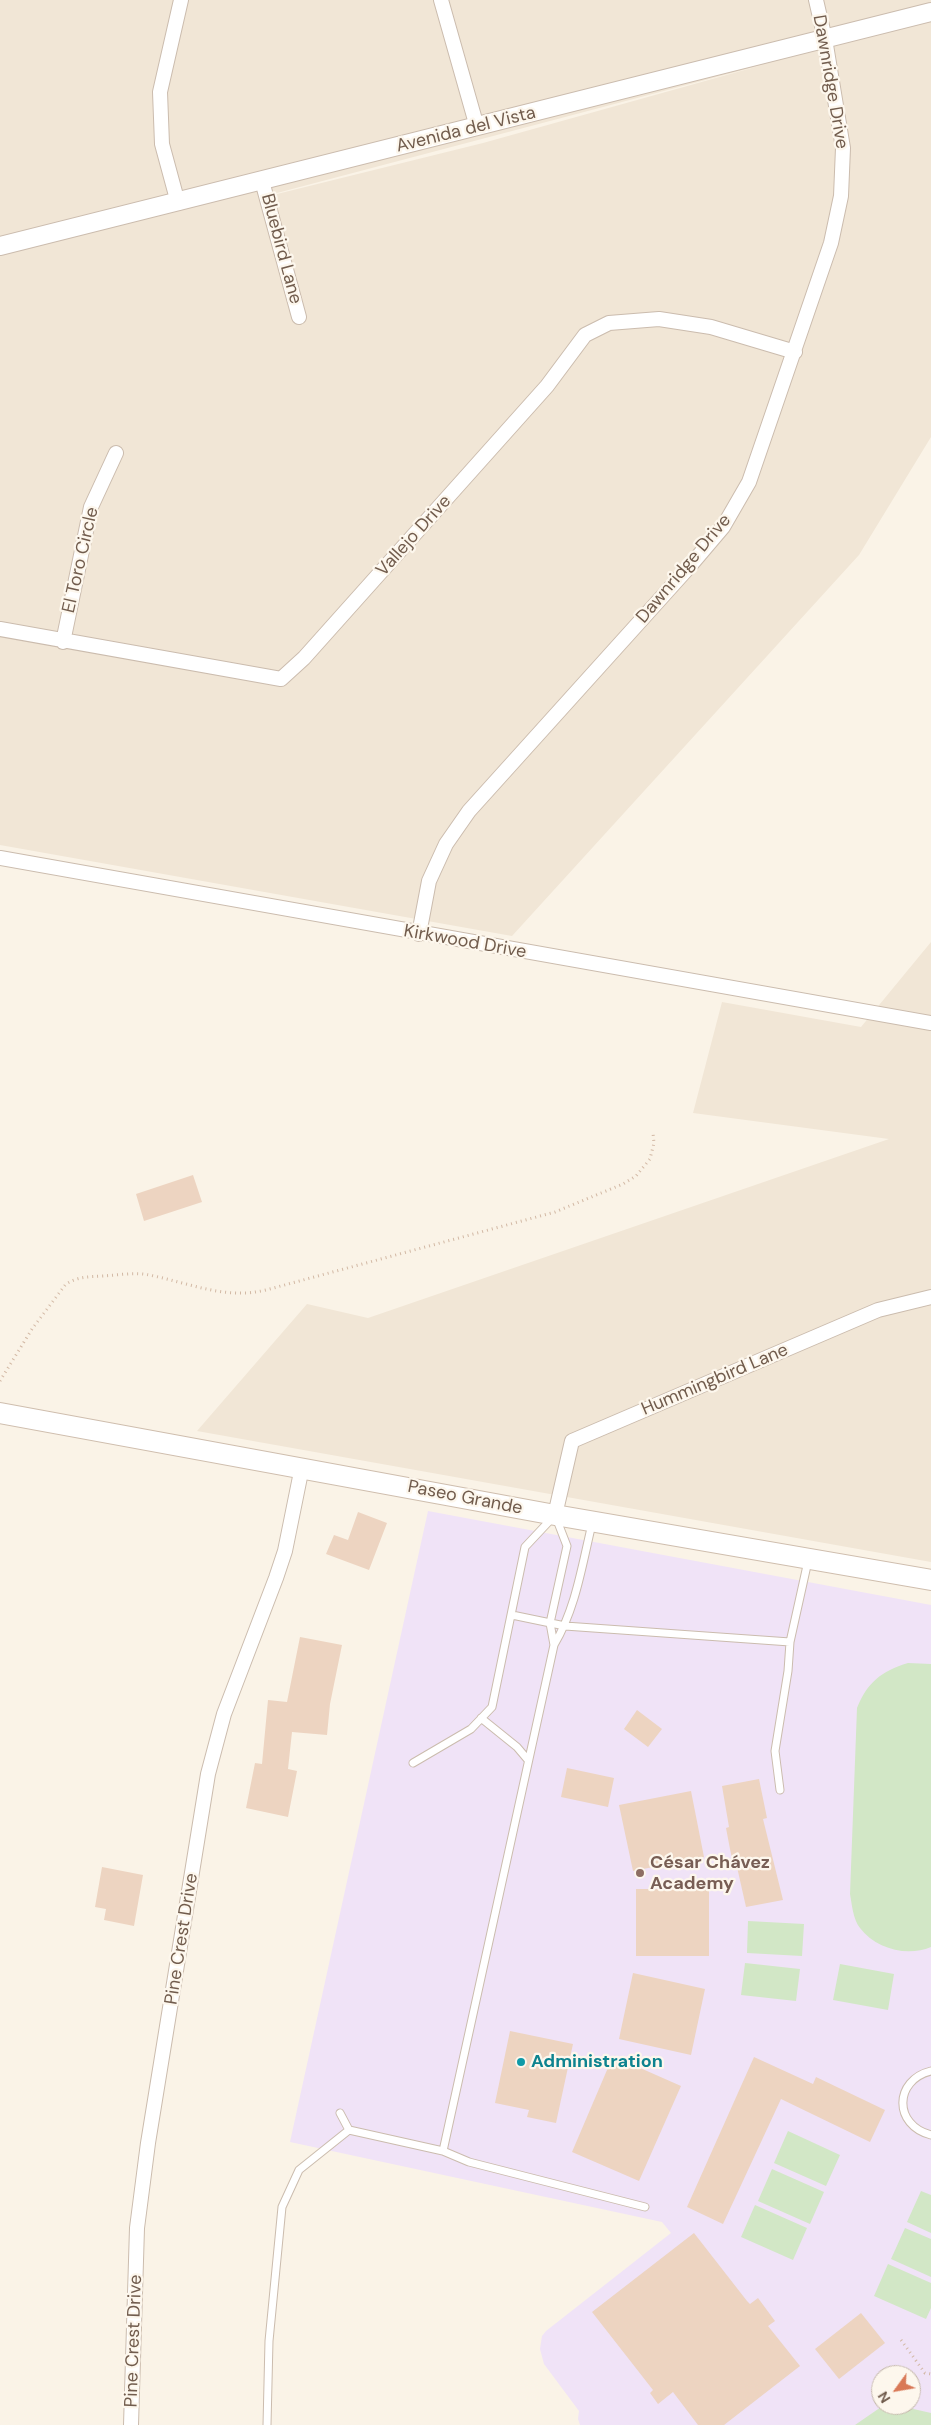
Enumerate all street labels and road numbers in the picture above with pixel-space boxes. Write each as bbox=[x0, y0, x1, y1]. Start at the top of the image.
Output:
street label: Dawnridge Drive bbox=[808, 13, 852, 151]
street label: Avenida del Vista bbox=[394, 102, 538, 158]
street label: Bluebird Lane bbox=[256, 192, 306, 306]
street label: Vallejo Drive bbox=[372, 491, 456, 581]
street label: El Toro Circle bbox=[58, 505, 104, 615]
street label: Dawnridge Drive bbox=[632, 510, 736, 628]
street label: Kirkwood Drive bbox=[402, 921, 528, 963]
street label: Hummingbird Lane bbox=[638, 1339, 792, 1421]
street label: Paseo Grande bbox=[406, 1476, 524, 1520]
street label: Pine Crest Drive bbox=[161, 1872, 203, 2006]
street label: Pine Crest Drive bbox=[121, 2274, 147, 2408]

